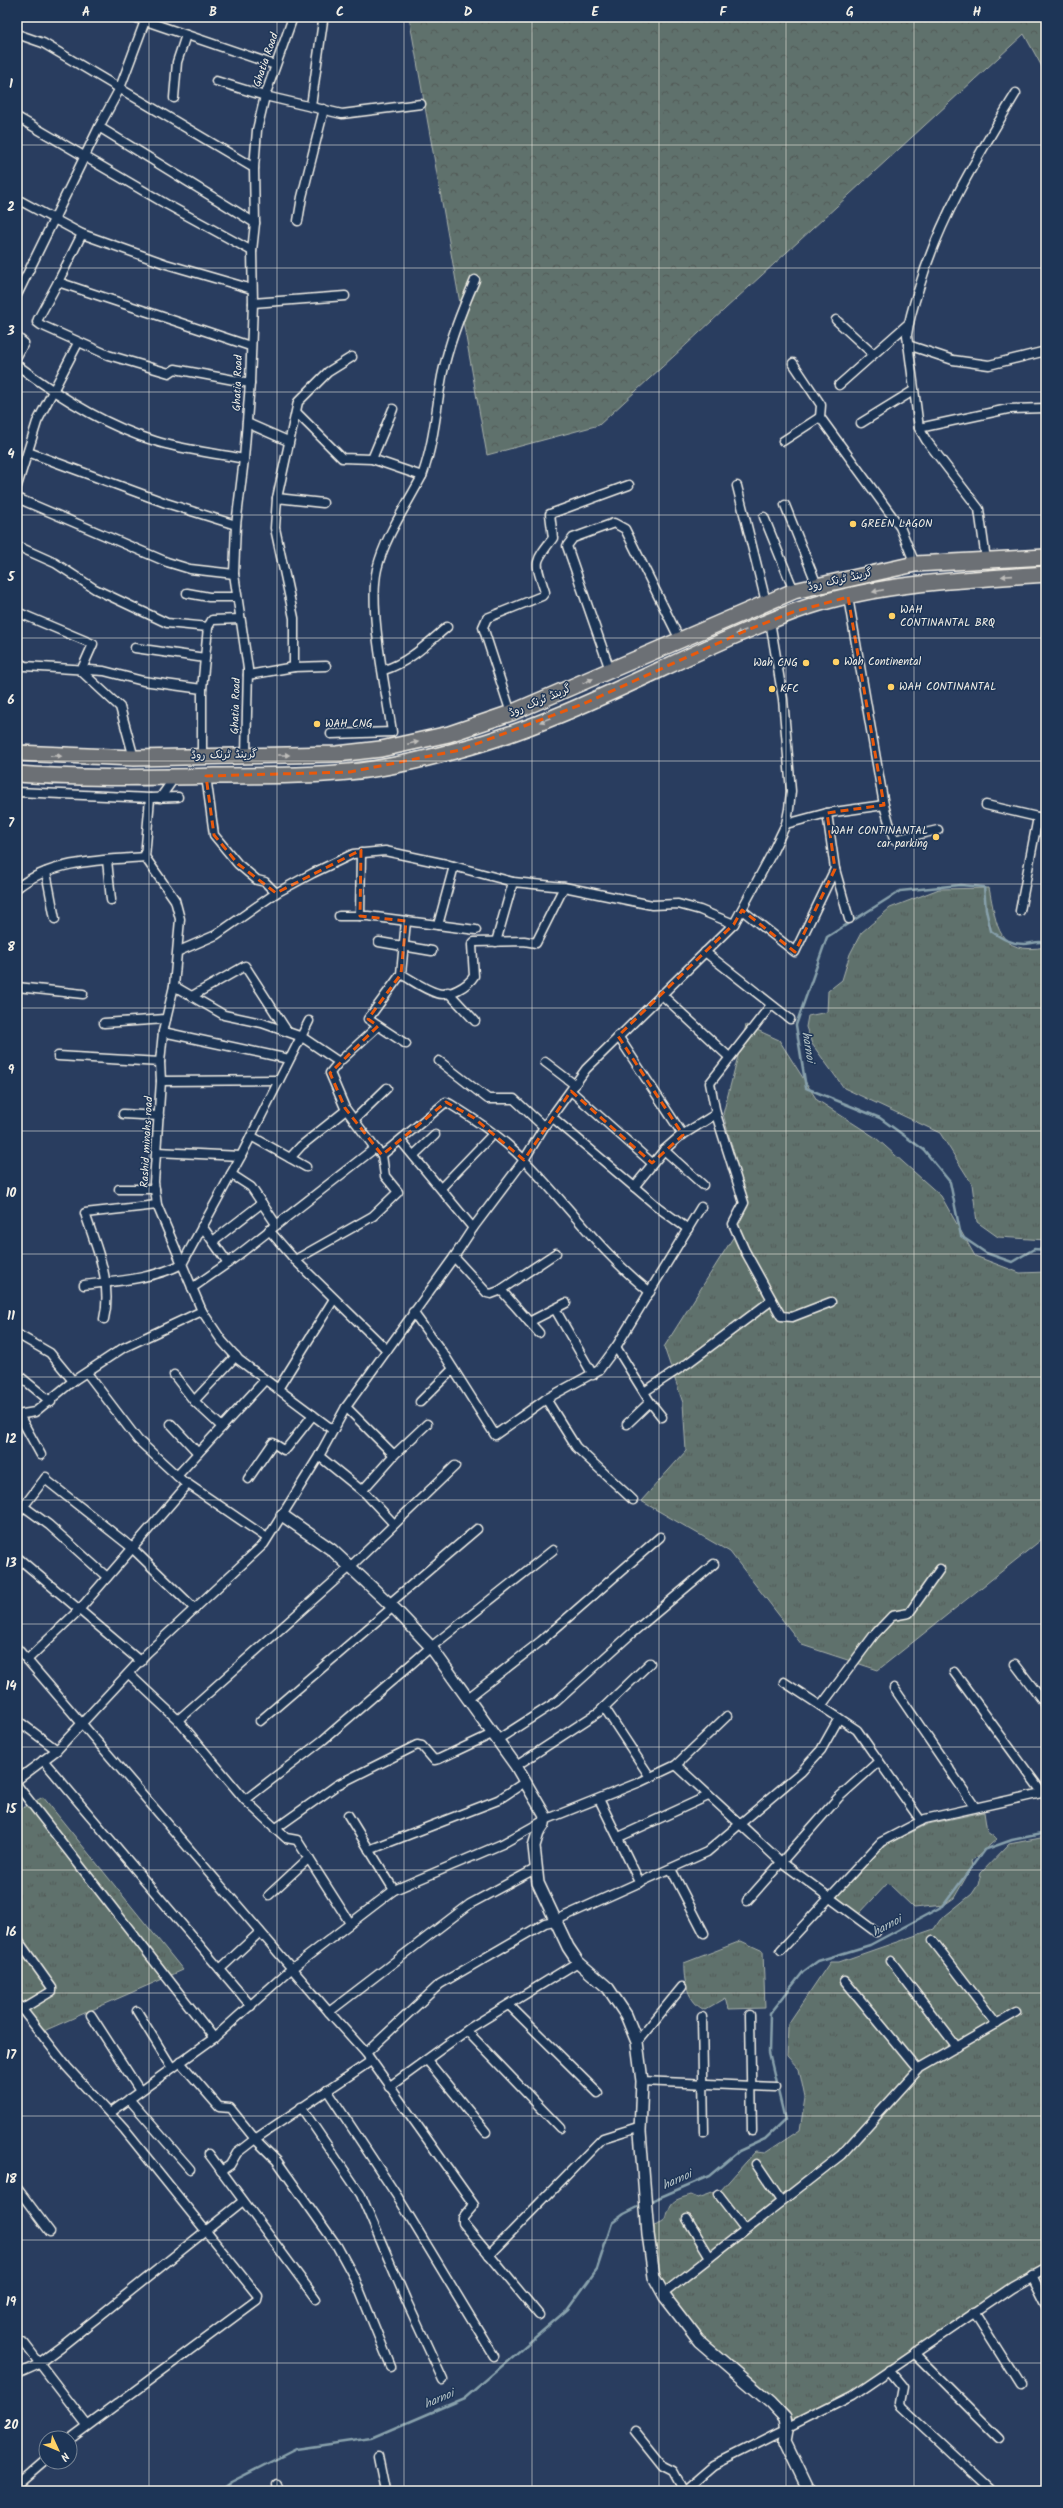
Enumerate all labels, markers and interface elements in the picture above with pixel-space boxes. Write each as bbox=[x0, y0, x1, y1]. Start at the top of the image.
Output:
text: A bbox=[82, 2, 90, 23]
text: B bbox=[209, 2, 217, 23]
text: C bbox=[336, 2, 344, 23]
text: D bbox=[464, 2, 473, 23]
text: E bbox=[591, 2, 599, 23]
text: F bbox=[719, 2, 727, 23]
text: G bbox=[846, 2, 854, 23]
text: H bbox=[973, 2, 982, 23]
street label: Ghatia Road bbox=[248, 30, 284, 90]
text: 1 bbox=[9, 74, 13, 95]
text: 2 bbox=[7, 197, 15, 218]
text: 3 bbox=[6, 321, 15, 342]
street label: Ghatia Road bbox=[228, 354, 248, 411]
text: 4 bbox=[7, 444, 15, 465]
place label: GREEN LAGON bbox=[861, 515, 933, 533]
marker: GREEN LAGON bbox=[848, 519, 858, 529]
street label: گرینڈ ٹرنک روڈ bbox=[806, 564, 875, 596]
text: 5 bbox=[7, 567, 16, 588]
one-way arrow bbox=[1001, 573, 1013, 580]
one-way arrow bbox=[872, 588, 884, 594]
place label: WAH CONTINANTAL BRQ bbox=[900, 601, 995, 632]
marker: WAH CONTINANTAL BRQ bbox=[887, 611, 897, 621]
one-way arrow bbox=[734, 630, 746, 636]
place label: Wah Continental bbox=[844, 653, 921, 671]
place label: Wah CNG bbox=[753, 654, 798, 672]
marker: Wah Continental bbox=[831, 657, 841, 667]
marker: Wah CNG bbox=[801, 658, 811, 668]
street label: Ghatia Road bbox=[226, 677, 246, 734]
one-way arrow bbox=[582, 678, 593, 684]
place label: WAH CONTINANTAL bbox=[899, 678, 996, 696]
street label: گرینڈ ٹرنک روڈ bbox=[506, 680, 574, 722]
place label: KFC bbox=[780, 680, 799, 698]
marker: WAH CONTINANTAL bbox=[886, 682, 896, 692]
marker: KFC bbox=[767, 684, 777, 694]
text: 6 bbox=[7, 690, 15, 711]
place label: WAH CNG bbox=[325, 715, 373, 733]
one-way arrow bbox=[539, 717, 551, 723]
marker: WAH CNG bbox=[312, 719, 322, 729]
one-way arrow bbox=[407, 739, 419, 745]
street label: گرینڈ ٹرنک روڈ bbox=[191, 745, 258, 765]
one-way arrow bbox=[50, 752, 62, 759]
one-way arrow bbox=[278, 752, 291, 758]
text: 7 bbox=[8, 813, 15, 834]
place label: WAH CONTINANTAL car parking bbox=[831, 822, 928, 853]
marker: WAH CONTINANTAL car parking bbox=[931, 832, 941, 842]
text: 8 bbox=[7, 937, 15, 958]
water label: harnoi bbox=[796, 1030, 820, 1067]
text: 9 bbox=[8, 1060, 15, 1081]
street label: Rashid minahs road bbox=[136, 1095, 158, 1188]
text: 10 bbox=[6, 1183, 17, 1204]
text: 11 bbox=[7, 1306, 15, 1327]
text: 12 bbox=[5, 1429, 17, 1450]
text: 13 bbox=[5, 1553, 17, 1574]
text: 14 bbox=[5, 1676, 17, 1697]
text: 15 bbox=[6, 1799, 18, 1820]
water label: harnoi bbox=[869, 1909, 908, 1942]
text: 16 bbox=[6, 1922, 16, 1943]
text: 17 bbox=[6, 2045, 17, 2066]
water label: harnoi bbox=[659, 2164, 698, 2195]
text: 18 bbox=[5, 2169, 17, 2190]
text: 19 bbox=[6, 2292, 17, 2313]
water label: harnoi bbox=[421, 2383, 460, 2414]
text: 20 bbox=[4, 2415, 18, 2436]
north arrow bbox=[38, 2430, 78, 2470]
text: N bbox=[56, 2447, 73, 2465]

